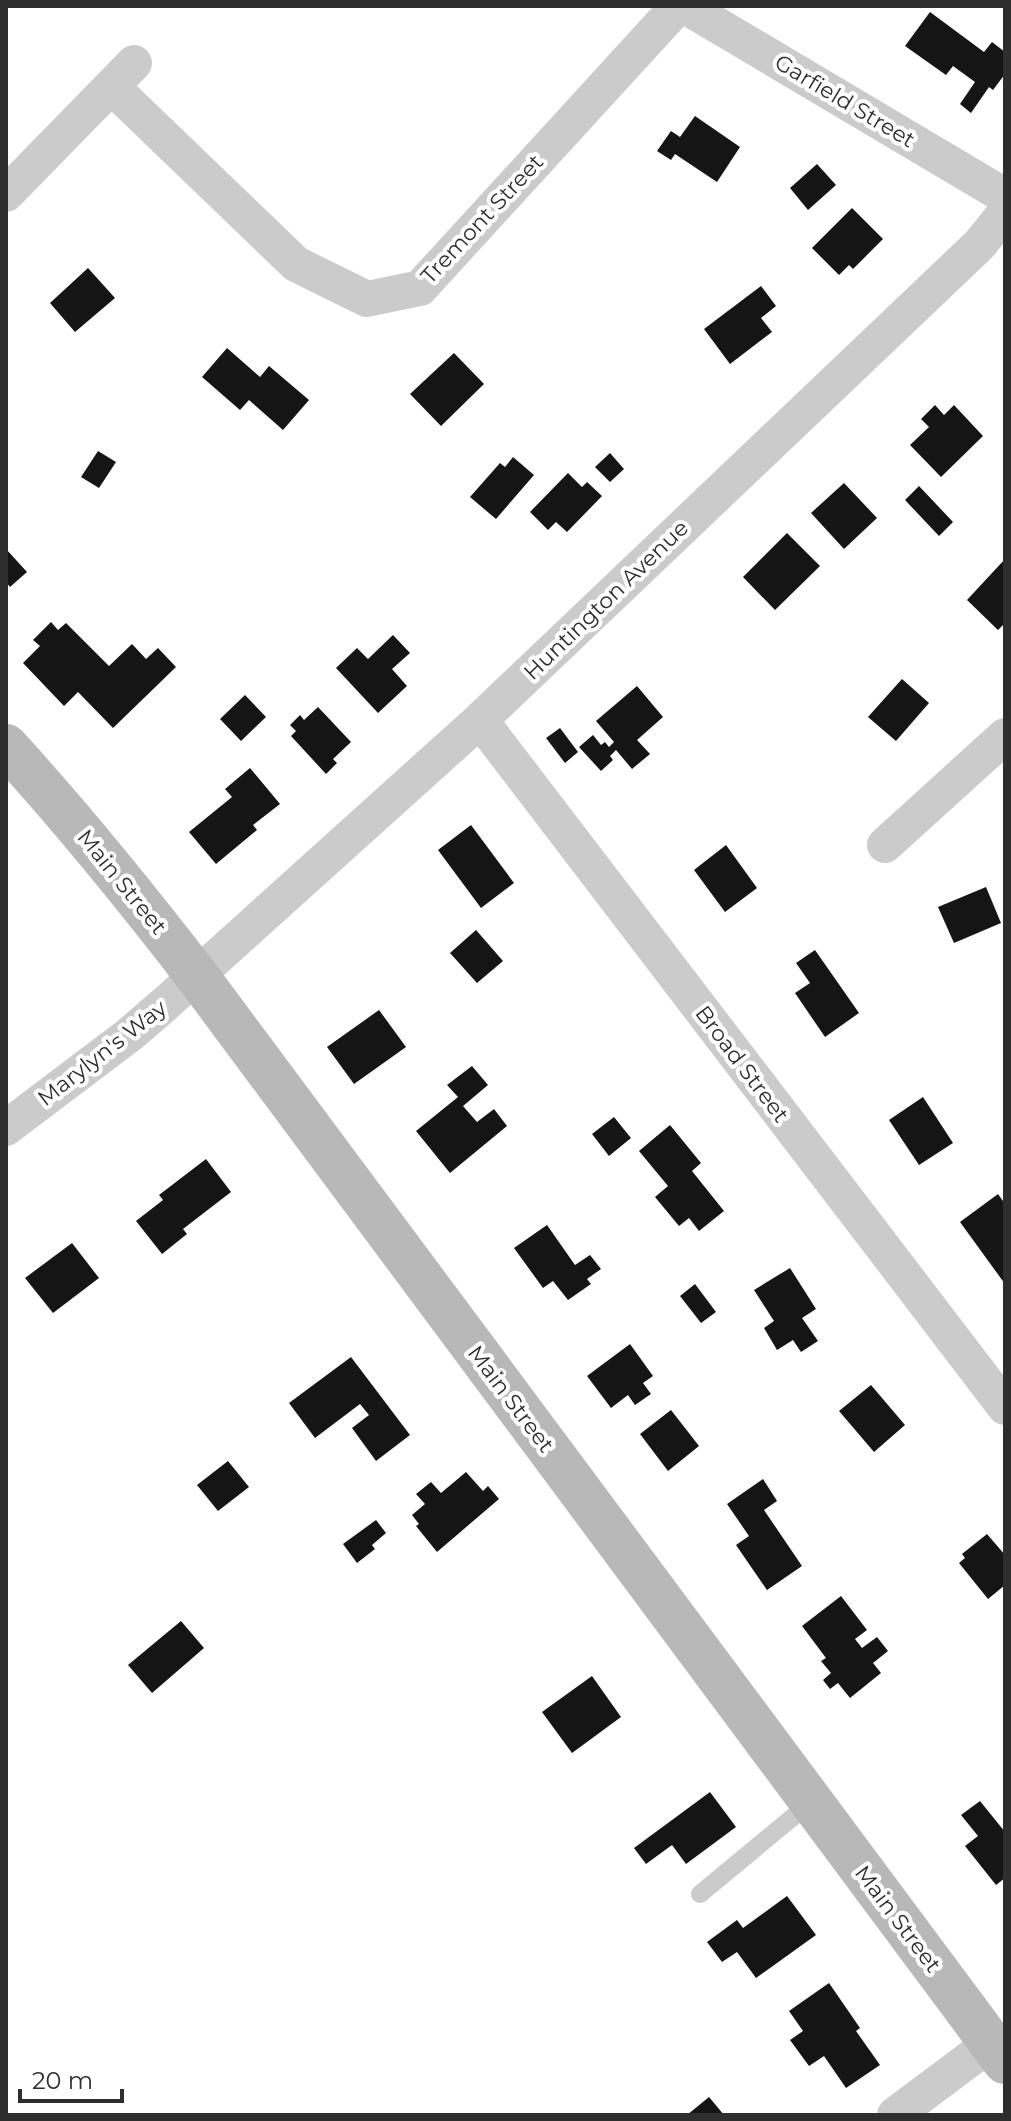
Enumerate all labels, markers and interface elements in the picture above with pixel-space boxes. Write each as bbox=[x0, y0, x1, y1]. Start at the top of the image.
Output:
street label: Garfield Street bbox=[770, 48, 920, 154]
street label: Tremont Street bbox=[415, 149, 549, 289]
street label: Huntington Avenue bbox=[518, 514, 694, 686]
street label: Main Street bbox=[72, 824, 173, 940]
street label: Marylyn's Way bbox=[32, 994, 172, 1112]
street label: Broad Street bbox=[689, 1000, 795, 1128]
street label: Main Street bbox=[462, 1340, 560, 1458]
street label: Main Street bbox=[849, 1860, 947, 1978]
scale bar bbox=[20, 2053, 122, 2103]
text: 20 m bbox=[32, 2066, 93, 2095]

